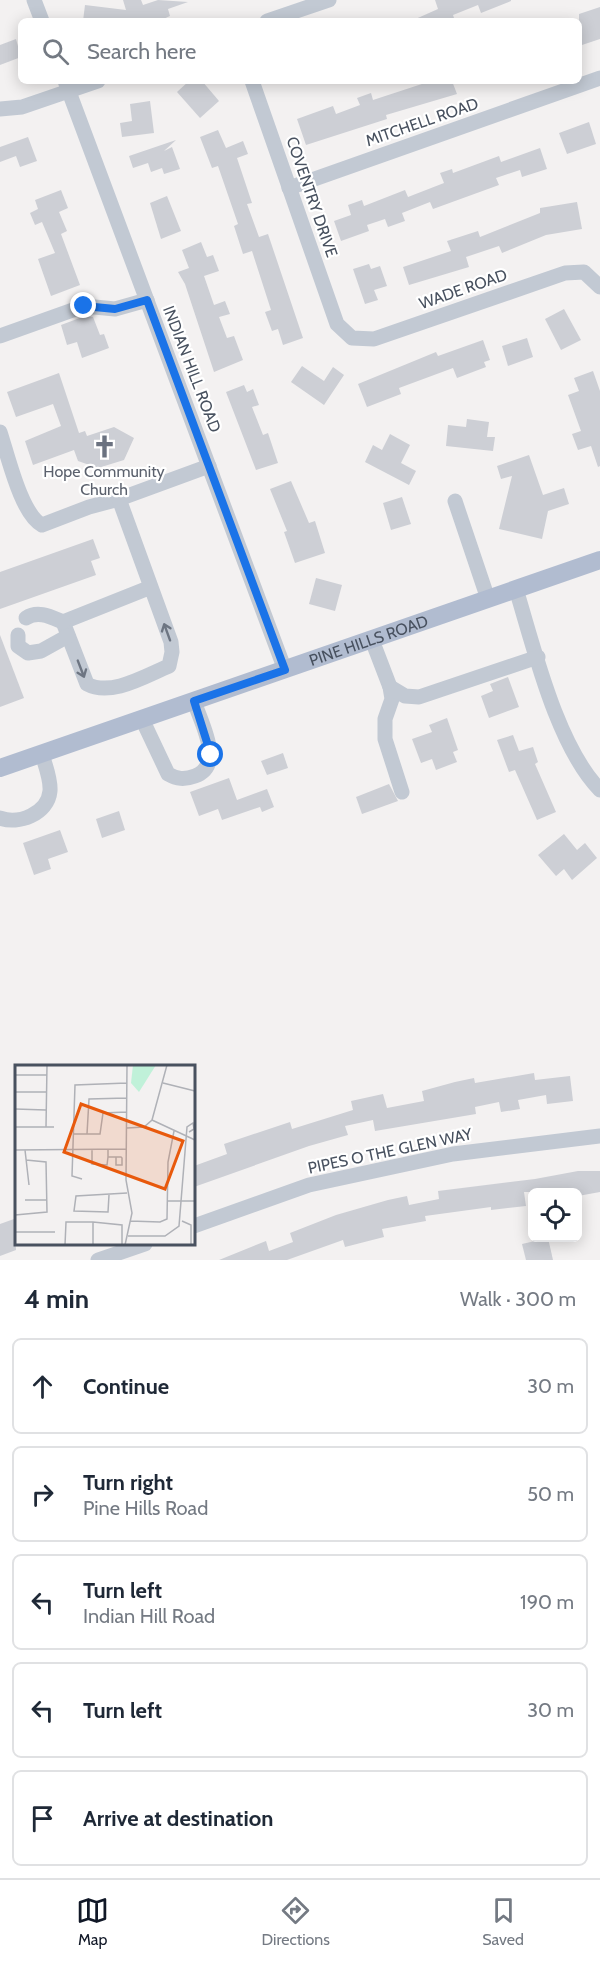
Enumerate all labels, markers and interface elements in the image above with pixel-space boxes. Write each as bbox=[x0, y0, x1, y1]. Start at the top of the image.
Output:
search box bbox=[18, 18, 582, 84]
icon: search bbox=[39, 35, 72, 68]
text: Search here bbox=[87, 38, 196, 65]
street label: MITCHELL ROAD bbox=[363, 94, 481, 150]
street label: COVENTRY DRIVE bbox=[282, 134, 342, 260]
street label: WADE ROAD bbox=[417, 265, 509, 313]
route end bbox=[70, 292, 96, 318]
street label: INDIAN HILL ROAD bbox=[159, 303, 225, 435]
church icon: Hope Community Church bbox=[91, 433, 117, 459]
place label: Hope Community Church bbox=[43, 462, 165, 499]
street label: PINE HILLS ROAD bbox=[306, 611, 431, 670]
one-way arrow bbox=[161, 624, 172, 642]
one-way arrow bbox=[76, 660, 87, 678]
route start bbox=[197, 741, 223, 767]
inset map bbox=[15, 1065, 195, 1245]
street label: PIPES O THE GLEN WAY bbox=[306, 1124, 475, 1178]
map controls bbox=[528, 1188, 582, 1242]
button: locate bbox=[528, 1188, 582, 1242]
text: 4 min bbox=[24, 1283, 89, 1315]
text: Walk · 300 m bbox=[460, 1287, 576, 1311]
icon: ahead bbox=[26, 1370, 59, 1403]
text: Continue bbox=[83, 1373, 169, 1400]
text: 30 m bbox=[527, 1374, 574, 1398]
text: Turn right bbox=[83, 1469, 173, 1496]
icon: right bbox=[26, 1478, 59, 1511]
text: 50 m bbox=[527, 1482, 574, 1506]
text: Pine Hills Road bbox=[83, 1496, 208, 1520]
text: Turn left bbox=[83, 1577, 162, 1604]
icon: left bbox=[26, 1586, 59, 1619]
text: 190 m bbox=[520, 1590, 574, 1614]
text: Indian Hill Road bbox=[83, 1604, 215, 1628]
icon: left bbox=[26, 1694, 59, 1727]
text: Turn left bbox=[83, 1697, 162, 1724]
text: 30 m bbox=[527, 1698, 574, 1722]
icon: arrive bbox=[26, 1802, 59, 1835]
text: Arrive at destination bbox=[83, 1805, 273, 1832]
tab: Map bbox=[76, 1894, 109, 1949]
tab: Directions bbox=[262, 1894, 330, 1949]
tab: Saved bbox=[482, 1894, 524, 1949]

